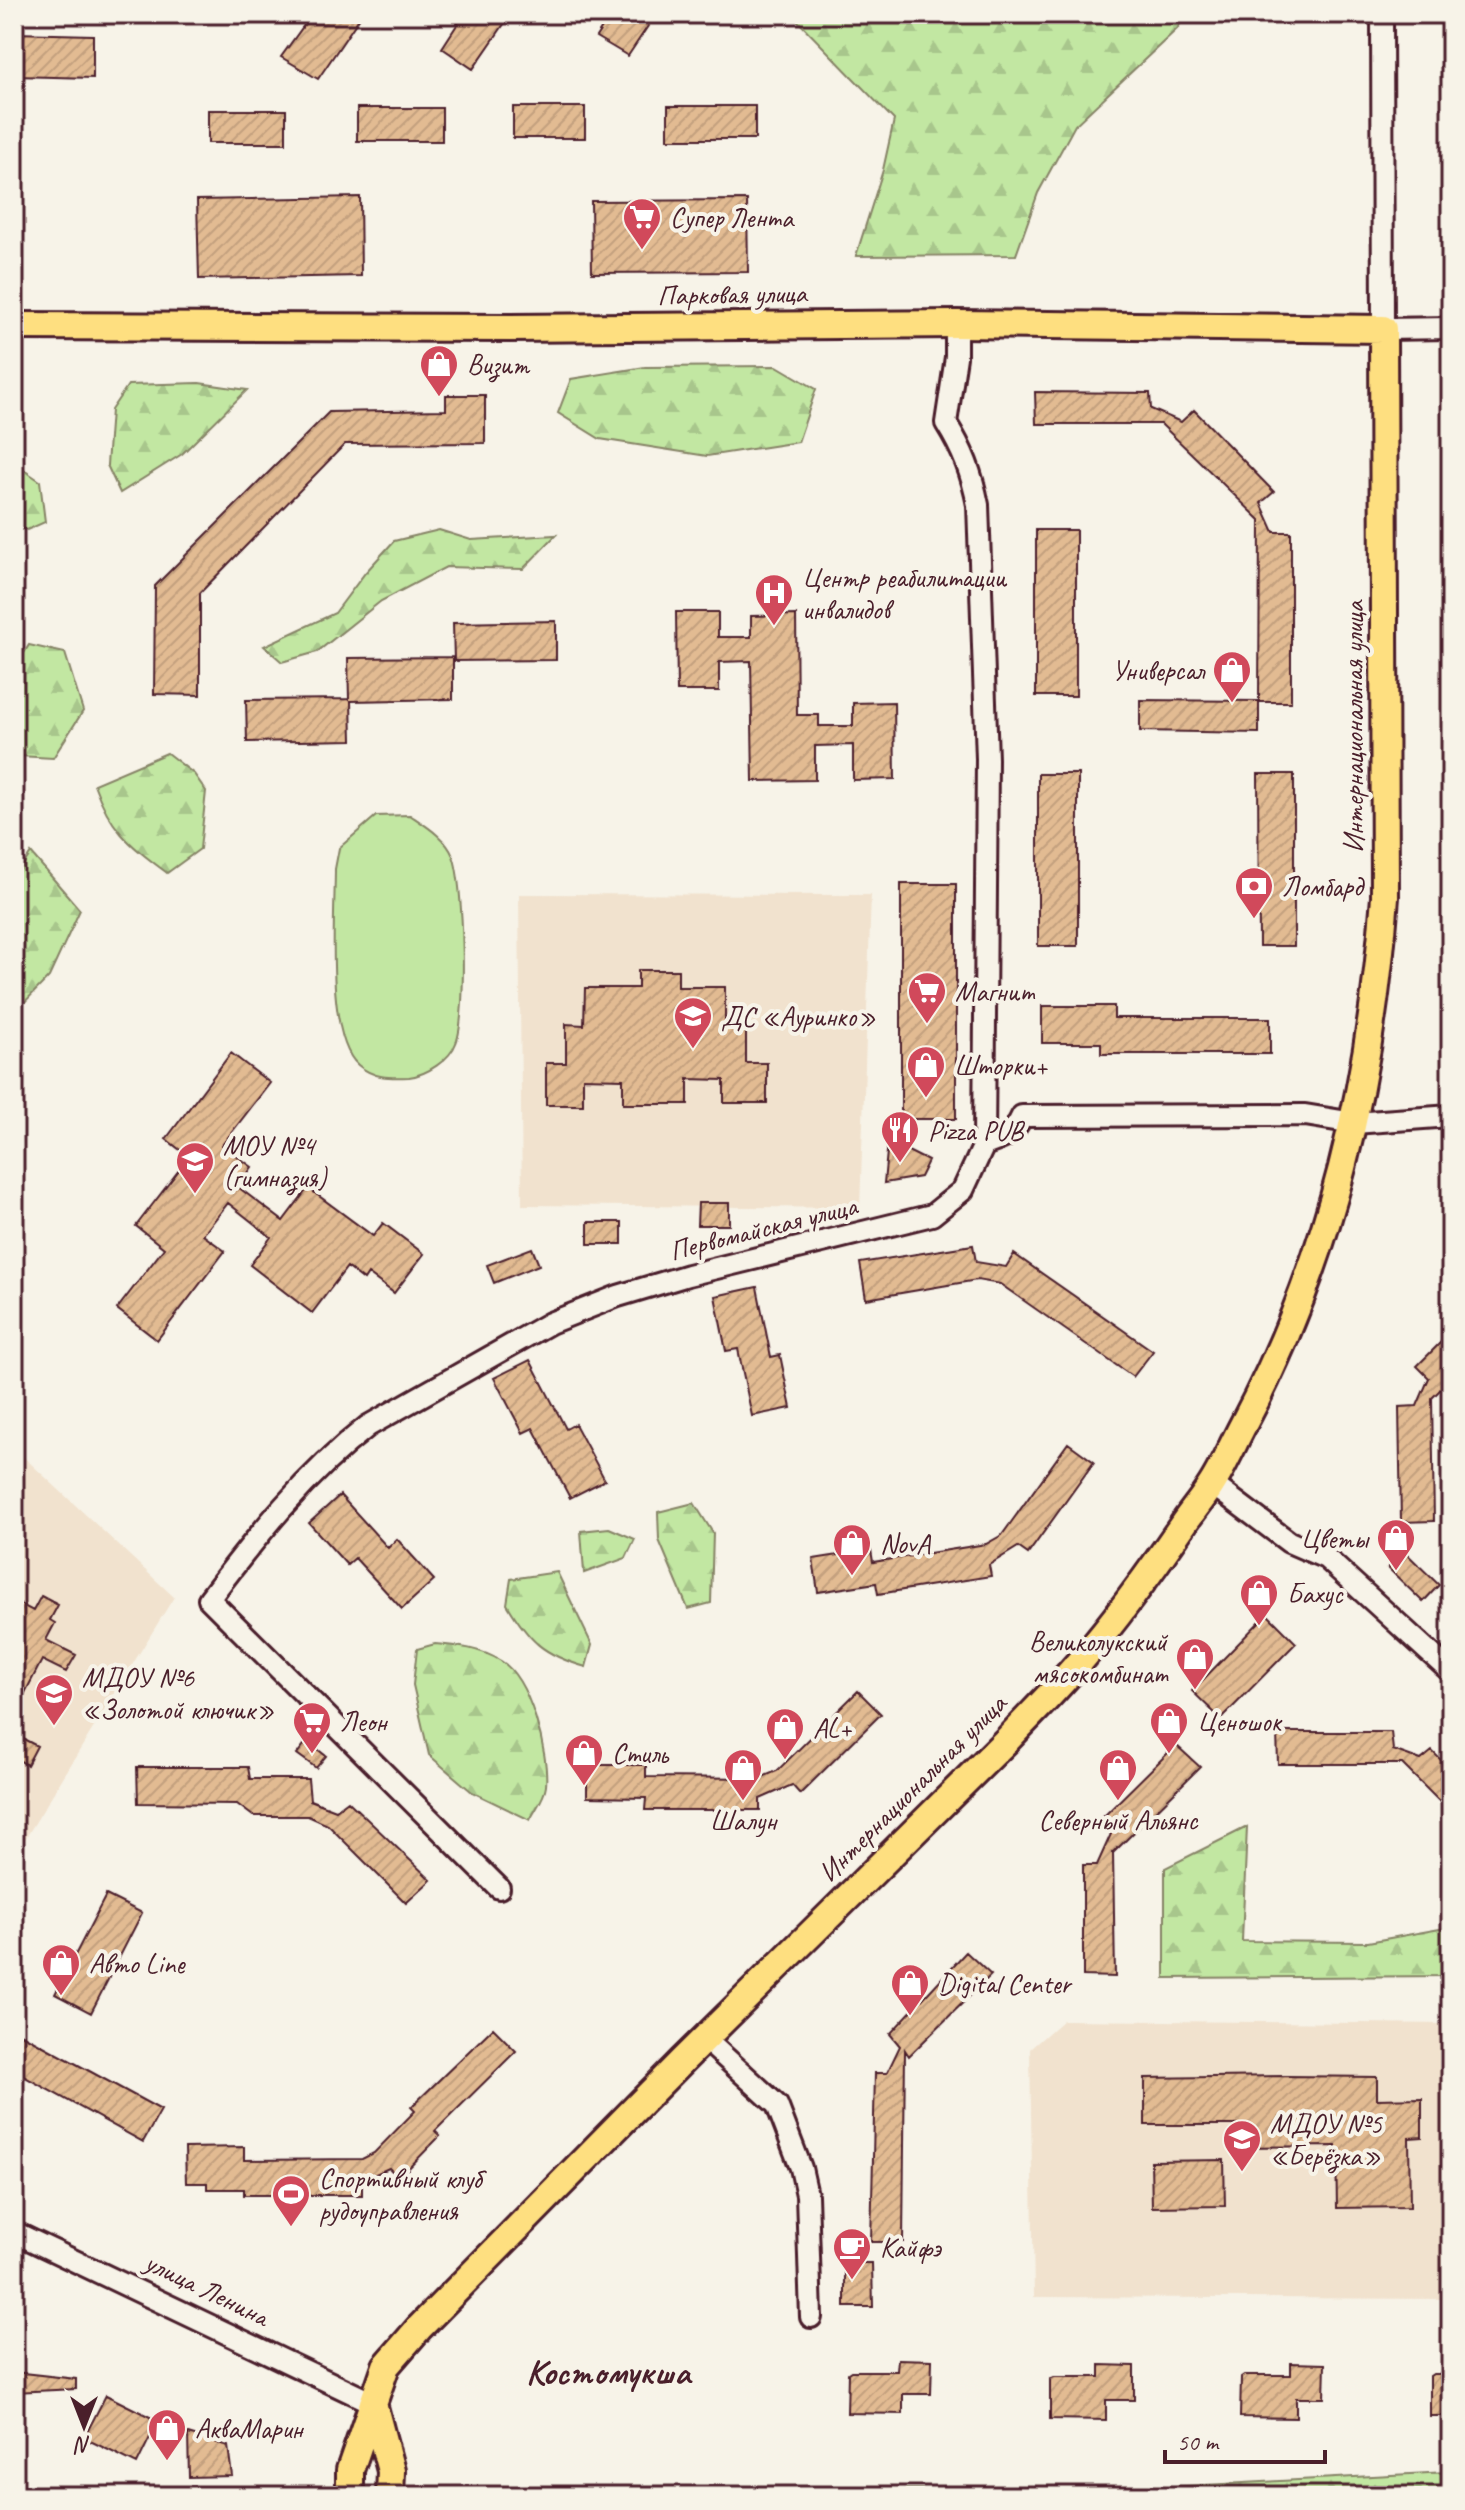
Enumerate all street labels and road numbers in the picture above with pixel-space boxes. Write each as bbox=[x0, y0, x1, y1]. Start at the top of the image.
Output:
street label: Парковая улица bbox=[657, 275, 809, 313]
street label: Интернациональная улица bbox=[1336, 599, 1371, 853]
street label: Первомайская улица bbox=[666, 1187, 862, 1268]
street label: Интернациональная улица bbox=[811, 1685, 1015, 1889]
street label: улица Ленина bbox=[138, 2243, 277, 2335]

